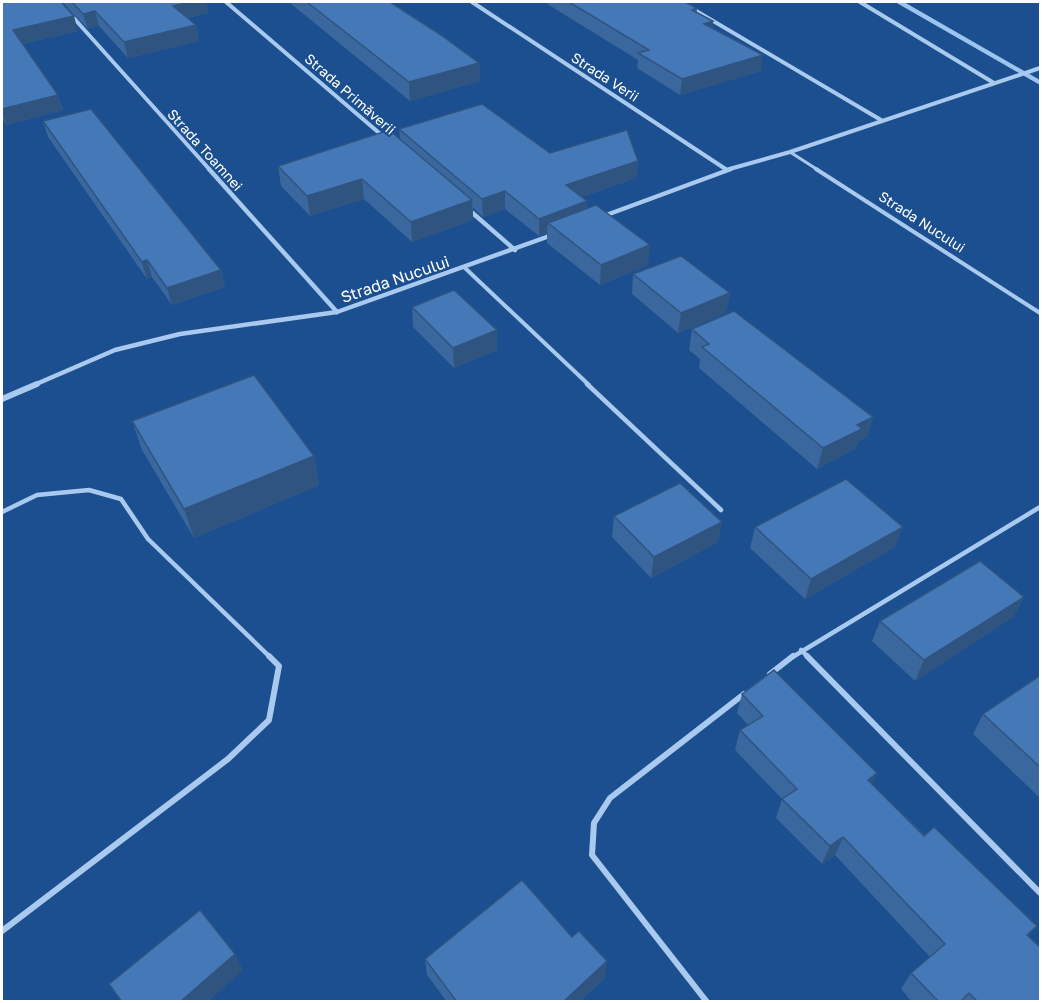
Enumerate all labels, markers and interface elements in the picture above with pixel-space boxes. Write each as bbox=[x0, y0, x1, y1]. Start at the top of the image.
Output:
street label: Strada Verii bbox=[568, 48, 642, 105]
street label: Strada Primăverii bbox=[302, 50, 399, 138]
street label: Strada Toamnei bbox=[164, 105, 247, 194]
street label: Strada Nucului bbox=[876, 187, 969, 256]
street label: Strada Nucului bbox=[338, 251, 452, 307]

